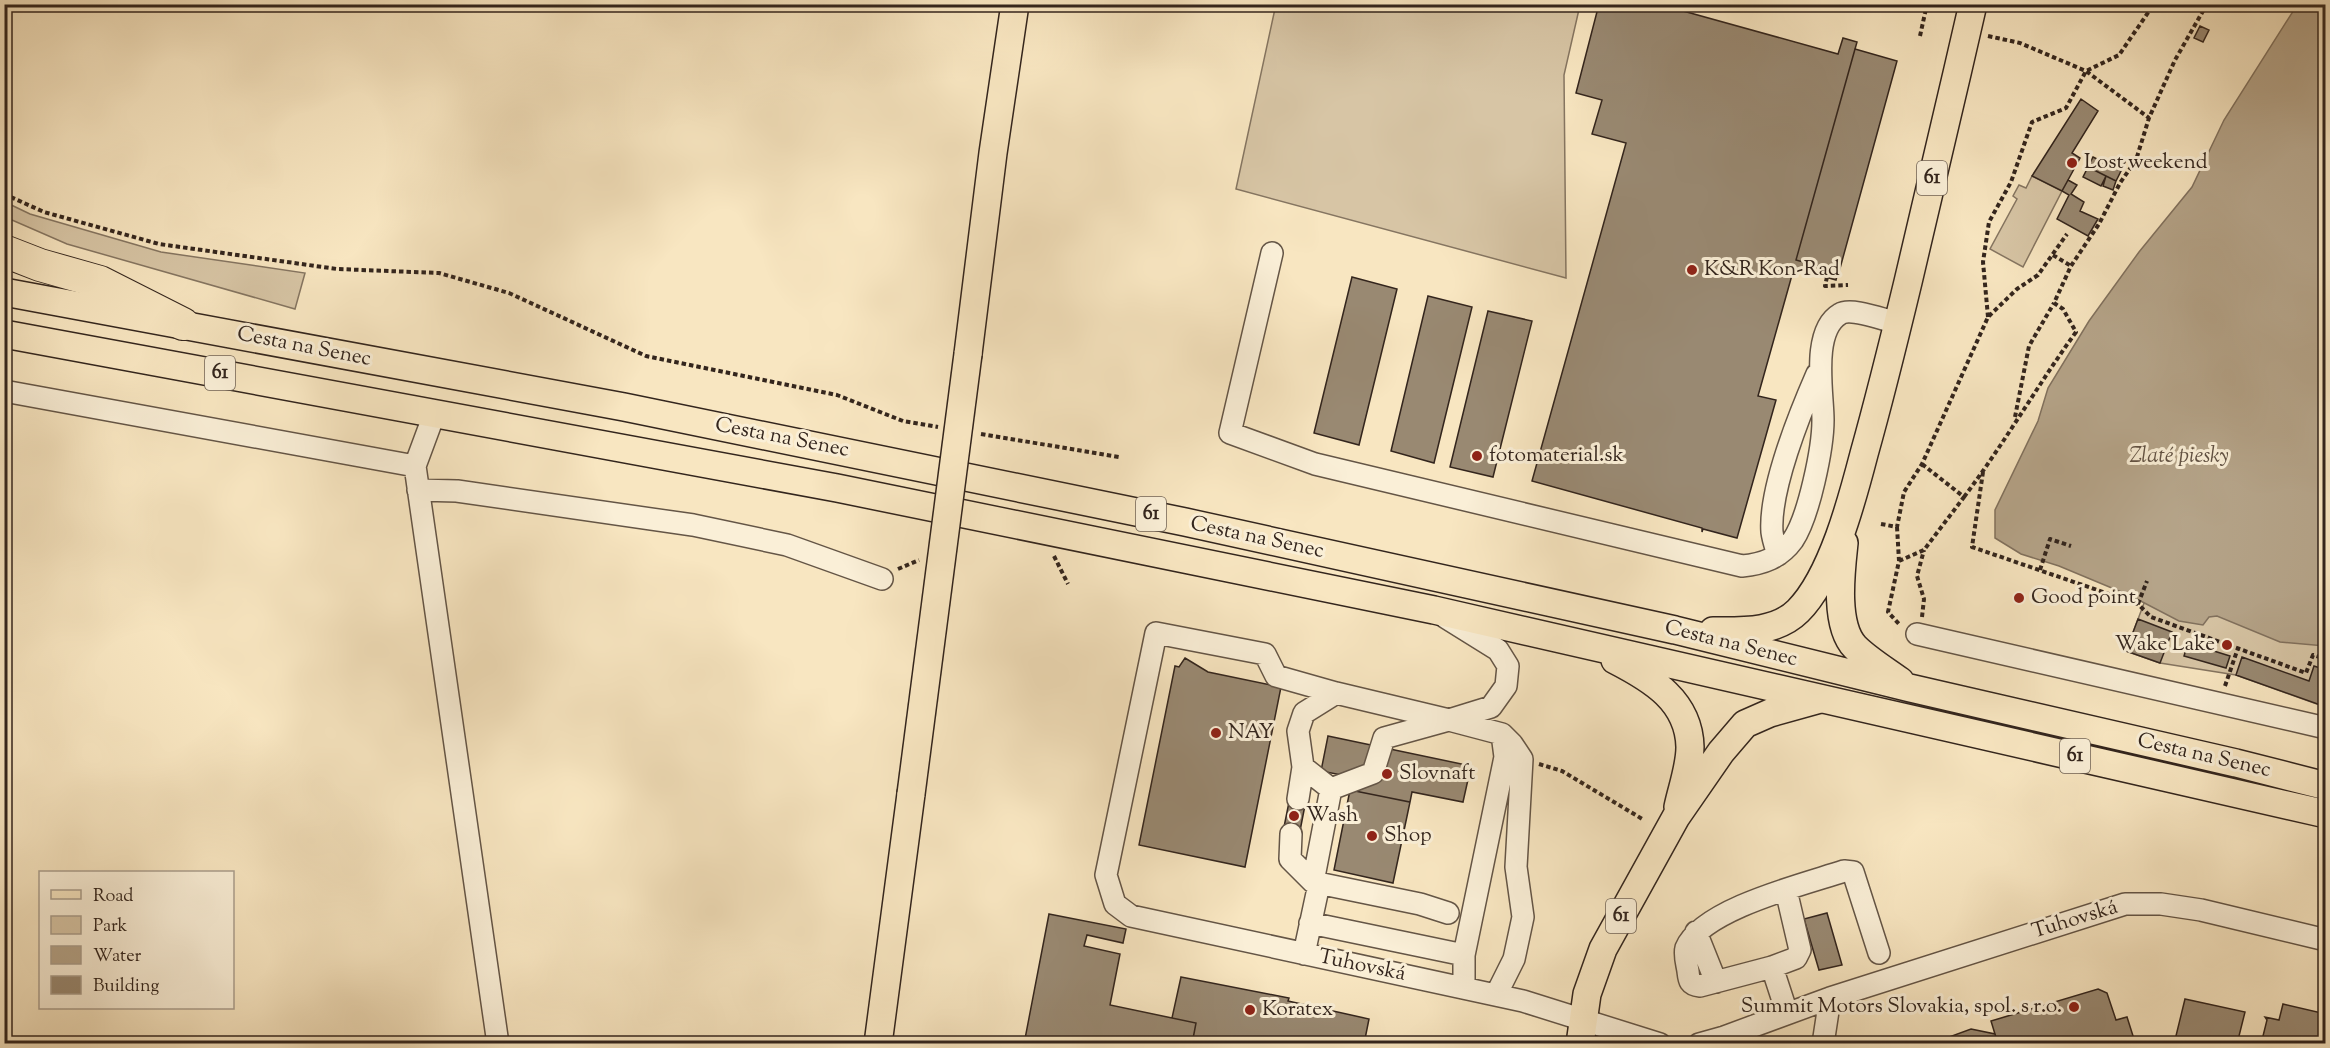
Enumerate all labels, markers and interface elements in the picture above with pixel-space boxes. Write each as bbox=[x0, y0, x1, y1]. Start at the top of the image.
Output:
place label: Lost weekend bbox=[2084, 148, 2208, 178]
marker: Lost weekend bbox=[2065, 156, 2079, 170]
road number: 61 bbox=[1917, 161, 1947, 195]
place label: K&R Kon-Rad bbox=[1704, 255, 1840, 285]
marker: K&R Kon-Rad bbox=[1685, 263, 1699, 277]
street label: Cesta na Senec bbox=[234, 319, 374, 375]
road number: 61 bbox=[205, 356, 235, 390]
street label: Cesta na Senec bbox=[712, 410, 852, 466]
place label: fotomaterial.sk bbox=[1489, 441, 1625, 471]
water label: Zlaté piesky bbox=[2129, 441, 2229, 473]
marker: fotomaterial.sk bbox=[1470, 449, 1484, 463]
road number: 61 bbox=[1136, 497, 1166, 531]
street label: Cesta na Senec bbox=[1187, 509, 1327, 567]
place label: Good point bbox=[2031, 583, 2136, 613]
marker: Good point bbox=[2012, 591, 2026, 605]
street label: Cesta na Senec bbox=[1661, 613, 1801, 675]
place label: Wake Lake bbox=[2115, 630, 2215, 660]
marker: Wake Lake bbox=[2220, 638, 2234, 652]
place label: NAY bbox=[1228, 718, 1273, 748]
marker: NAY bbox=[1209, 726, 1223, 740]
street label: Cesta na Senec bbox=[2134, 726, 2274, 786]
road number: 61 bbox=[2060, 739, 2090, 773]
place label: Slovnaft bbox=[1399, 759, 1476, 789]
marker: Slovnaft bbox=[1380, 767, 1394, 781]
place label: Wash bbox=[1306, 801, 1358, 831]
marker: Wash bbox=[1287, 809, 1301, 823]
place label: Shop bbox=[1384, 821, 1432, 851]
marker: Shop bbox=[1365, 829, 1379, 843]
legend bbox=[39, 871, 234, 1009]
text: Road bbox=[93, 884, 133, 910]
street label: Tuhovská bbox=[2028, 893, 2122, 947]
road number: 61 bbox=[1606, 899, 1636, 933]
text: Park bbox=[93, 914, 128, 940]
street label: Tuhovská bbox=[1316, 942, 1409, 990]
text: Water bbox=[93, 944, 142, 970]
text: Building bbox=[93, 974, 159, 1000]
place label: Summit Motors Slovakia, spol. s r.o. bbox=[1741, 992, 2062, 1022]
place label: Koratex bbox=[1262, 995, 1333, 1025]
marker: Summit Motors Slovakia, spol. s r.o. bbox=[2067, 1000, 2081, 1014]
marker: Koratex bbox=[1243, 1003, 1257, 1017]

